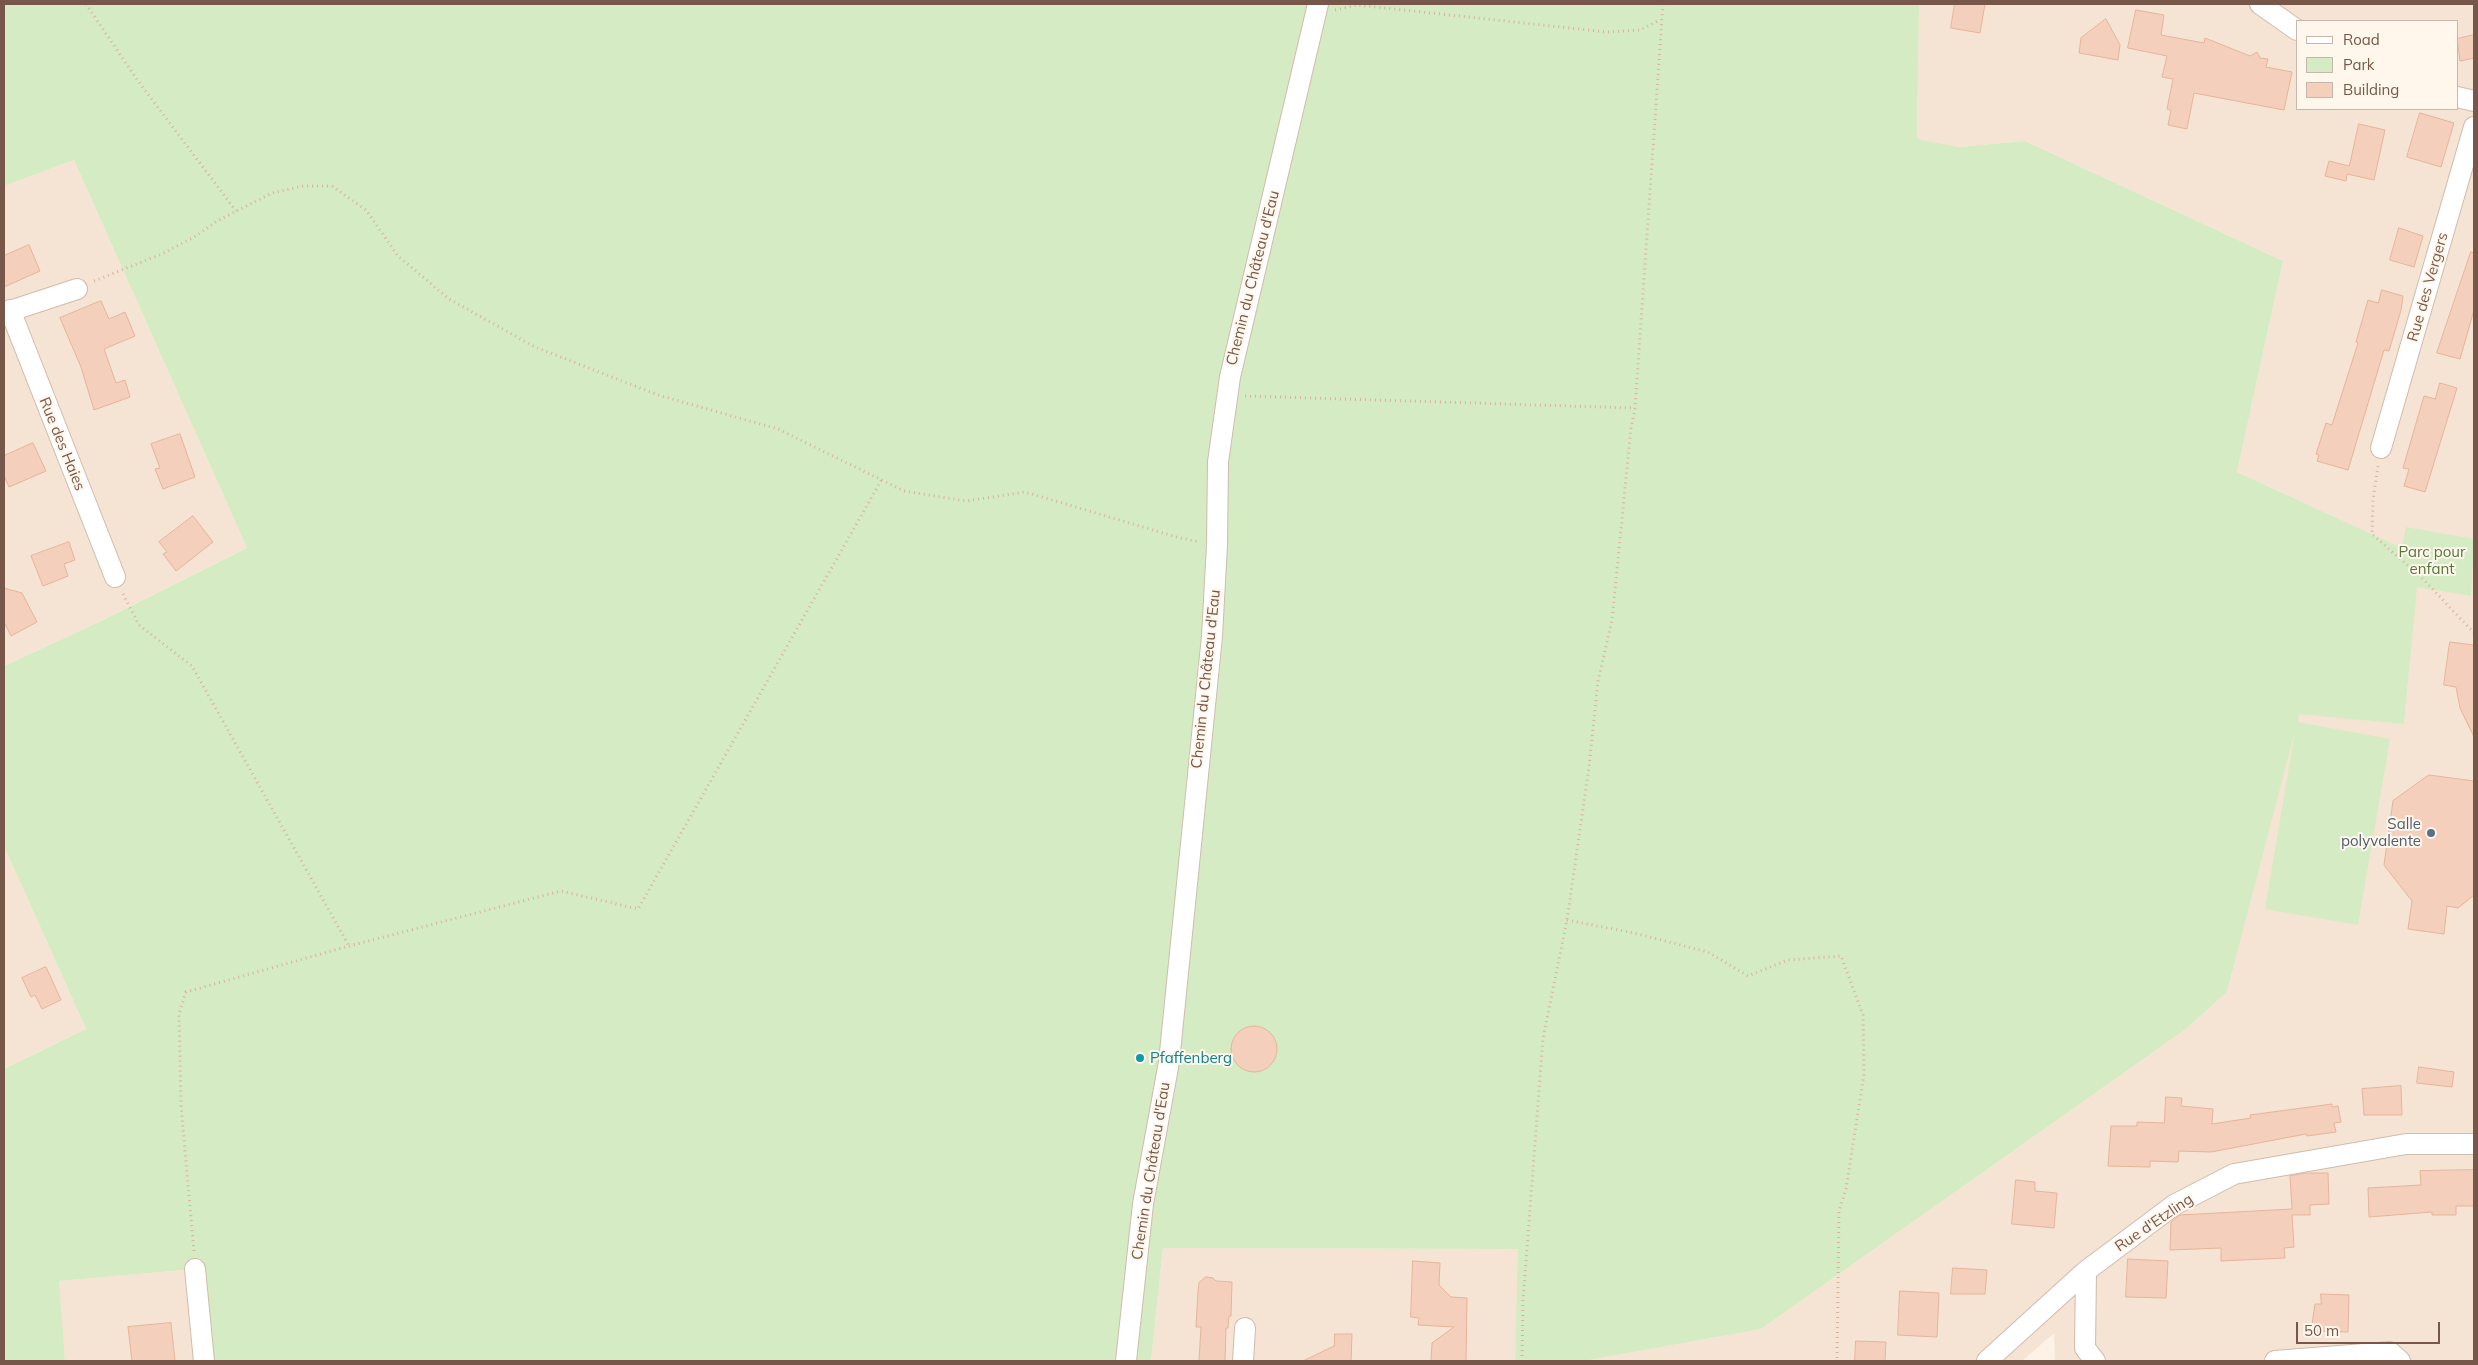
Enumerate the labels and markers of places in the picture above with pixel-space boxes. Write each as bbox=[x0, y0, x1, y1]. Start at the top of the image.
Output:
place label: Salle polyvalente bbox=[2341, 815, 2421, 850]
marker: Salle polyvalente bbox=[2425, 827, 2437, 839]
place label: Pfaffenberg bbox=[1150, 1049, 1232, 1067]
marker: Pfaffenberg bbox=[1134, 1052, 1146, 1064]

